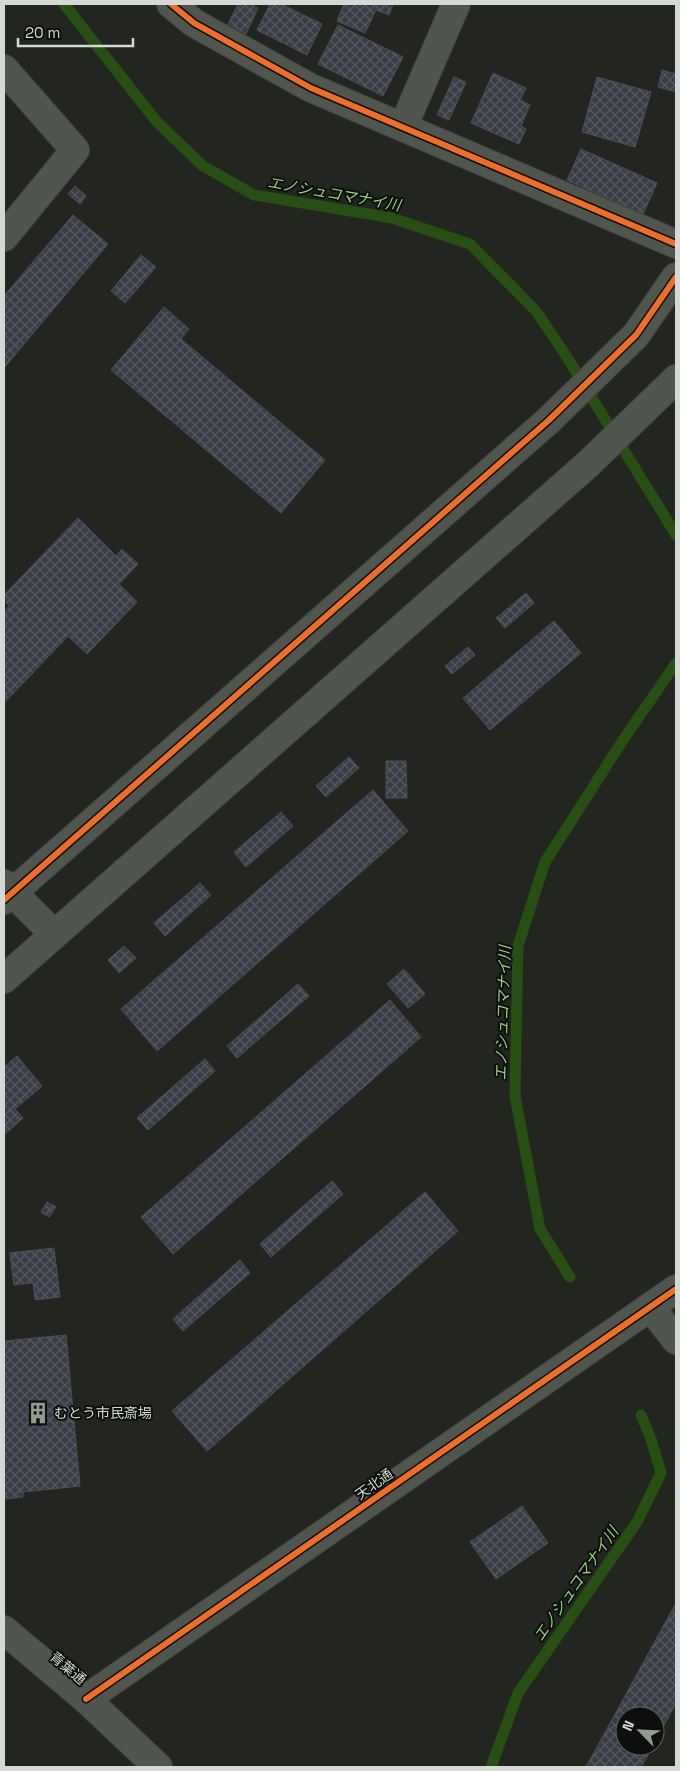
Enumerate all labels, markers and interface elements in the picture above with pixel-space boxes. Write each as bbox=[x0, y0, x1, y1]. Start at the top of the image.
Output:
scale bar bbox=[18, 15, 132, 47]
text: 20 m bbox=[25, 23, 60, 42]
water label: エノシュコマナイ川 bbox=[266, 172, 404, 215]
water label: エノシュコマナイ川 bbox=[491, 943, 514, 1081]
building icon: むとう市民斎場 bbox=[25, 1400, 51, 1426]
place label: むとう市民斎場 bbox=[54, 1404, 152, 1422]
street label: 天北通 bbox=[352, 1465, 396, 1503]
water label: エノシュコマナイ川 bbox=[529, 1521, 623, 1644]
street label: 青葉通 bbox=[46, 1648, 90, 1688]
north arrow bbox=[615, 1706, 665, 1756]
text: N bbox=[618, 1718, 638, 1734]

